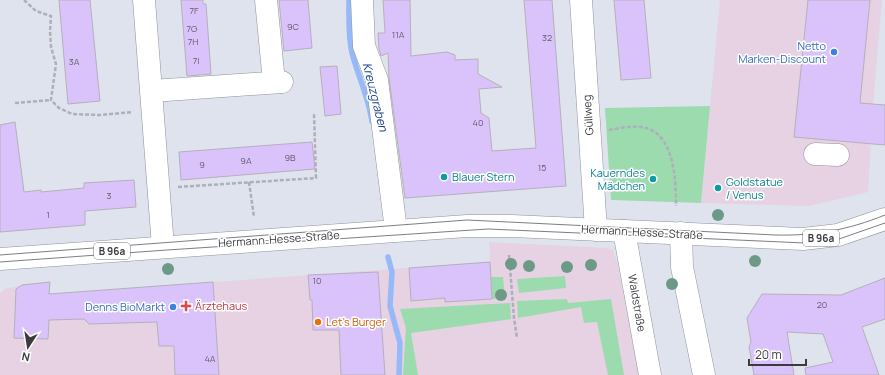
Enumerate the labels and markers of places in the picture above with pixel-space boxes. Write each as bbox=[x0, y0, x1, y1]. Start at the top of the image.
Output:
place label: Netto Marken-Discount bbox=[738, 38, 826, 66]
marker: Netto Marken-Discount bbox=[829, 47, 839, 57]
place label: Kauerndes Mädchen bbox=[590, 165, 645, 193]
place label: Blauer Stern bbox=[452, 169, 514, 184]
marker: Blauer Stern bbox=[439, 172, 449, 182]
marker: Kauerndes Mädchen bbox=[648, 174, 658, 184]
place label: Goldstatue / Venus bbox=[726, 174, 784, 202]
marker: Goldstatue / Venus bbox=[713, 183, 723, 193]
place label: Ärztehaus bbox=[195, 298, 248, 313]
place label: Denns BioMarkt bbox=[85, 299, 165, 314]
marker: Ärztehaus bbox=[180, 300, 192, 312]
marker: Denns BioMarkt bbox=[168, 302, 178, 312]
place label: Let's Burger bbox=[326, 314, 386, 329]
marker: Let's Burger bbox=[313, 317, 323, 327]

